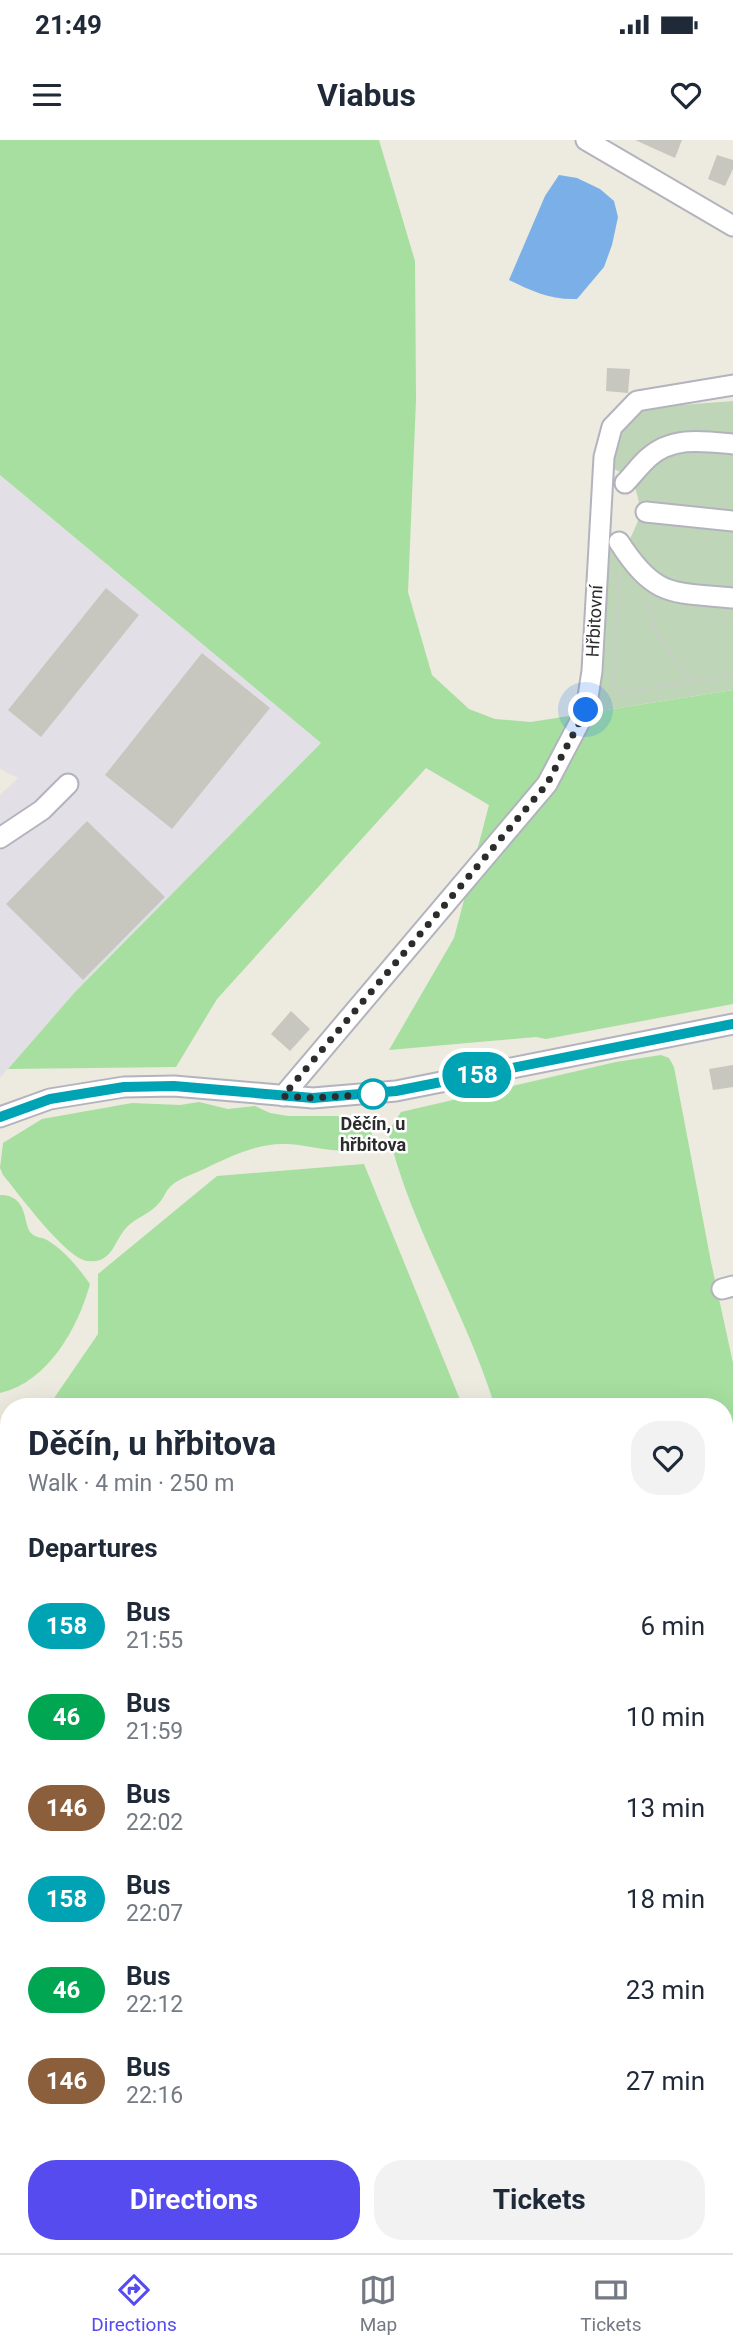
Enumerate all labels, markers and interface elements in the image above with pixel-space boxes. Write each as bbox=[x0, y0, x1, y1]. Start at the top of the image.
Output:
text: 21:49 bbox=[35, 10, 102, 40]
icon: menu bbox=[28, 76, 66, 114]
text: Viabus bbox=[317, 76, 416, 114]
icon: heart bbox=[667, 76, 705, 114]
street label: Hřbitovní bbox=[582, 584, 606, 658]
your location bbox=[568, 692, 603, 727]
line badge: 158 bbox=[437, 1052, 517, 1098]
text: 158 bbox=[456, 1061, 498, 1089]
marker: Děčín, u hřbitova bbox=[358, 1079, 388, 1109]
place label: Děčín, u hřbitova bbox=[340, 1113, 406, 1155]
button: heart bbox=[631, 1421, 705, 1495]
text: Děčín, u hřbitova bbox=[28, 1424, 276, 1463]
text: Walk · 4 min · 250 m bbox=[28, 1470, 234, 1497]
text: Departures bbox=[28, 1533, 158, 1563]
text: Bus bbox=[126, 1597, 171, 1627]
text: 6 min bbox=[640, 1611, 705, 1641]
text: 158 bbox=[46, 1612, 87, 1640]
text: 21:55 bbox=[126, 1627, 183, 1654]
text: Bus bbox=[126, 1688, 171, 1718]
text: 10 min bbox=[626, 1702, 705, 1732]
text: 46 bbox=[53, 1703, 80, 1731]
text: 21:59 bbox=[126, 1718, 183, 1745]
text: Bus bbox=[126, 1779, 171, 1809]
text: 13 min bbox=[626, 1793, 705, 1823]
text: 146 bbox=[46, 1794, 87, 1822]
text: 22:02 bbox=[126, 1809, 183, 1836]
text: Bus bbox=[126, 1870, 171, 1900]
text: 18 min bbox=[626, 1884, 705, 1914]
text: 158 bbox=[46, 1885, 87, 1913]
text: 22:07 bbox=[126, 1900, 183, 1927]
text: Bus bbox=[126, 1961, 171, 1991]
text: 23 min bbox=[626, 1975, 705, 2005]
text: 46 bbox=[53, 1976, 80, 2004]
text: 22:12 bbox=[126, 1991, 183, 2018]
text: Bus bbox=[126, 2052, 171, 2082]
text: 27 min bbox=[626, 2066, 705, 2096]
text: 146 bbox=[46, 2067, 87, 2095]
text: 22:16 bbox=[126, 2082, 183, 2109]
button: Directions bbox=[28, 2160, 360, 2240]
button: Tickets bbox=[374, 2160, 705, 2240]
tab: Directions bbox=[91, 2271, 177, 2336]
tab: Map bbox=[359, 2271, 397, 2336]
tab: Tickets bbox=[580, 2271, 642, 2336]

